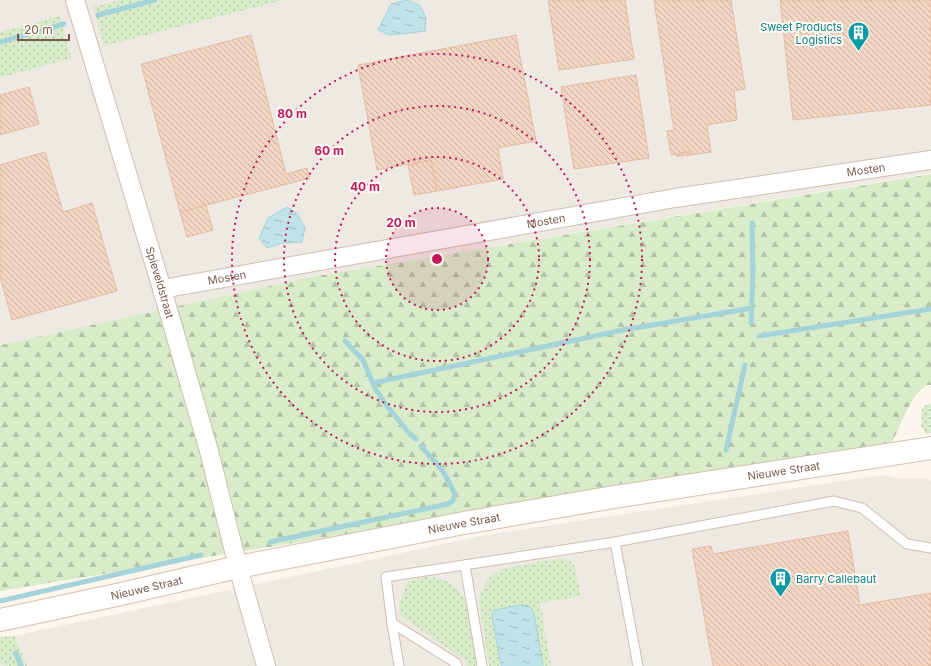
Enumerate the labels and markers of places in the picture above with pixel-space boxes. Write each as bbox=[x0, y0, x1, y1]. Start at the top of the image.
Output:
place label: Sweet Products Logistics bbox=[760, 20, 842, 47]
building icon: Sweet Products Logistics bbox=[845, 20, 871, 53]
centre of rings bbox=[430, 252, 444, 266]
building icon: Barry Callebaut bbox=[767, 566, 793, 599]
place label: Barry Callebaut bbox=[796, 572, 877, 586]

